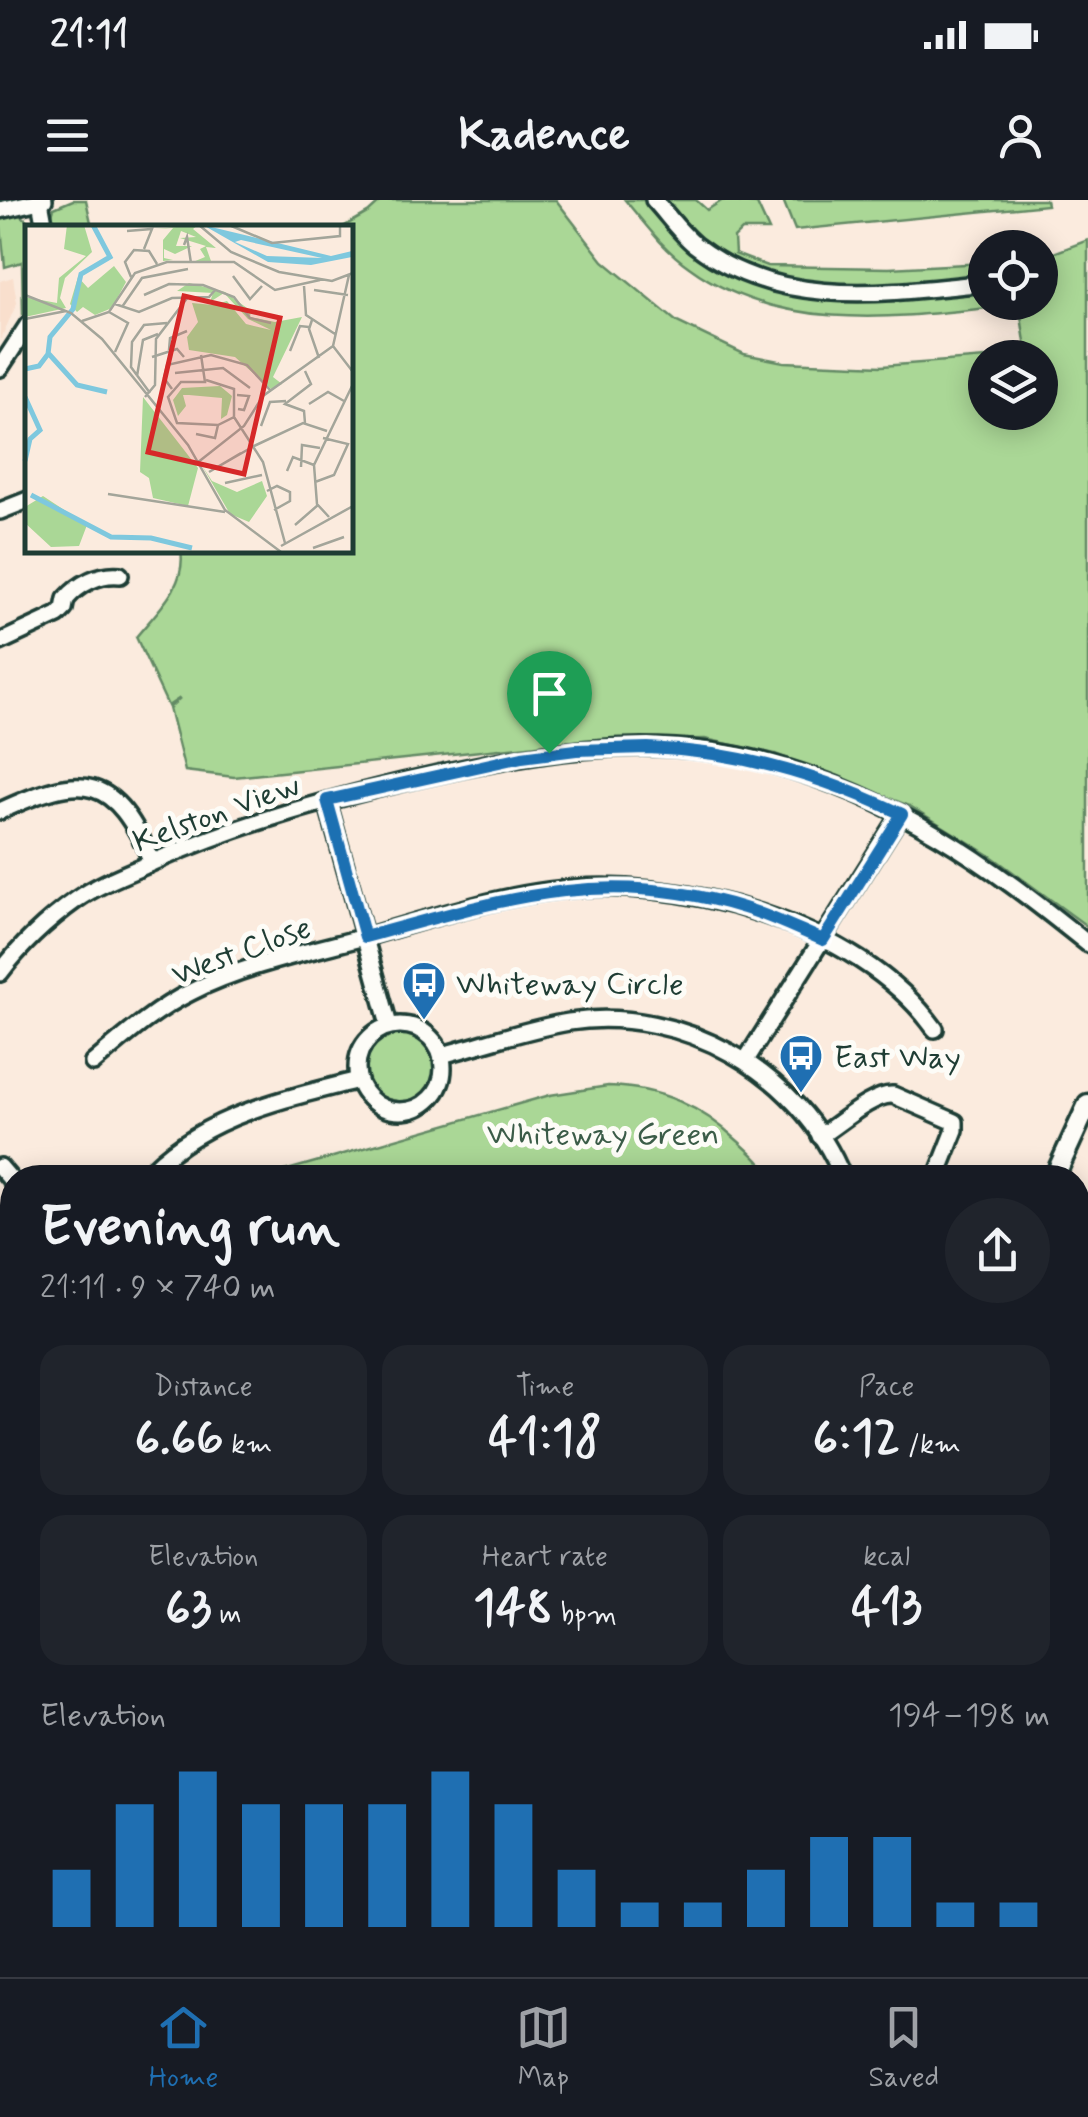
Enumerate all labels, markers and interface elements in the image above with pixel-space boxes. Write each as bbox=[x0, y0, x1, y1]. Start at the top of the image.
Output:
text: 21:11 bbox=[50, 11, 128, 60]
text: Kadence bbox=[458, 106, 630, 165]
icon: menu bbox=[40, 108, 95, 163]
icon: person bbox=[993, 108, 1048, 163]
inset map bbox=[25, 225, 352, 552]
map controls bbox=[968, 230, 1058, 430]
button: locate bbox=[968, 230, 1058, 320]
button: layers bbox=[968, 340, 1058, 430]
pin bbox=[507, 651, 592, 754]
icon: arrive bbox=[522, 666, 577, 721]
street label: Kelston View bbox=[127, 764, 306, 863]
street label: West Close bbox=[166, 907, 317, 996]
bus stop icon: Whiteway Circle bbox=[401, 960, 447, 1021]
place label: Whiteway Circle bbox=[456, 964, 684, 1006]
bus stop icon: East Way bbox=[778, 1033, 824, 1094]
place label: East Way bbox=[834, 1037, 961, 1079]
park label: Whiteway Green bbox=[487, 1114, 719, 1156]
text: Evening run bbox=[40, 1193, 340, 1265]
button: share bbox=[945, 1198, 1050, 1303]
text: 21:11 · 9 × 740 m bbox=[40, 1267, 275, 1309]
text: Distance bbox=[154, 1369, 253, 1406]
text: Time bbox=[516, 1369, 574, 1406]
text: Pace bbox=[859, 1369, 915, 1406]
text: 6.66 bbox=[134, 1406, 224, 1472]
text: 41:18 bbox=[488, 1406, 602, 1472]
text: 6:12 bbox=[812, 1406, 900, 1472]
text: km bbox=[224, 1427, 272, 1464]
text: /km bbox=[900, 1427, 961, 1464]
text: Elevation bbox=[148, 1539, 258, 1576]
text: Heart rate bbox=[482, 1539, 608, 1576]
text: kcal bbox=[863, 1539, 910, 1576]
text: 63 bbox=[165, 1576, 212, 1642]
text: 148 bbox=[473, 1576, 553, 1642]
text: 413 bbox=[851, 1576, 922, 1642]
text: m bbox=[212, 1597, 242, 1634]
text: bpm bbox=[553, 1597, 617, 1634]
text: Elevation bbox=[40, 1695, 166, 1737]
text: 194–198 m bbox=[888, 1695, 1050, 1737]
tab: Home bbox=[149, 2000, 218, 2097]
tab: Map bbox=[516, 2000, 571, 2097]
tab: Saved bbox=[868, 2000, 939, 2097]

